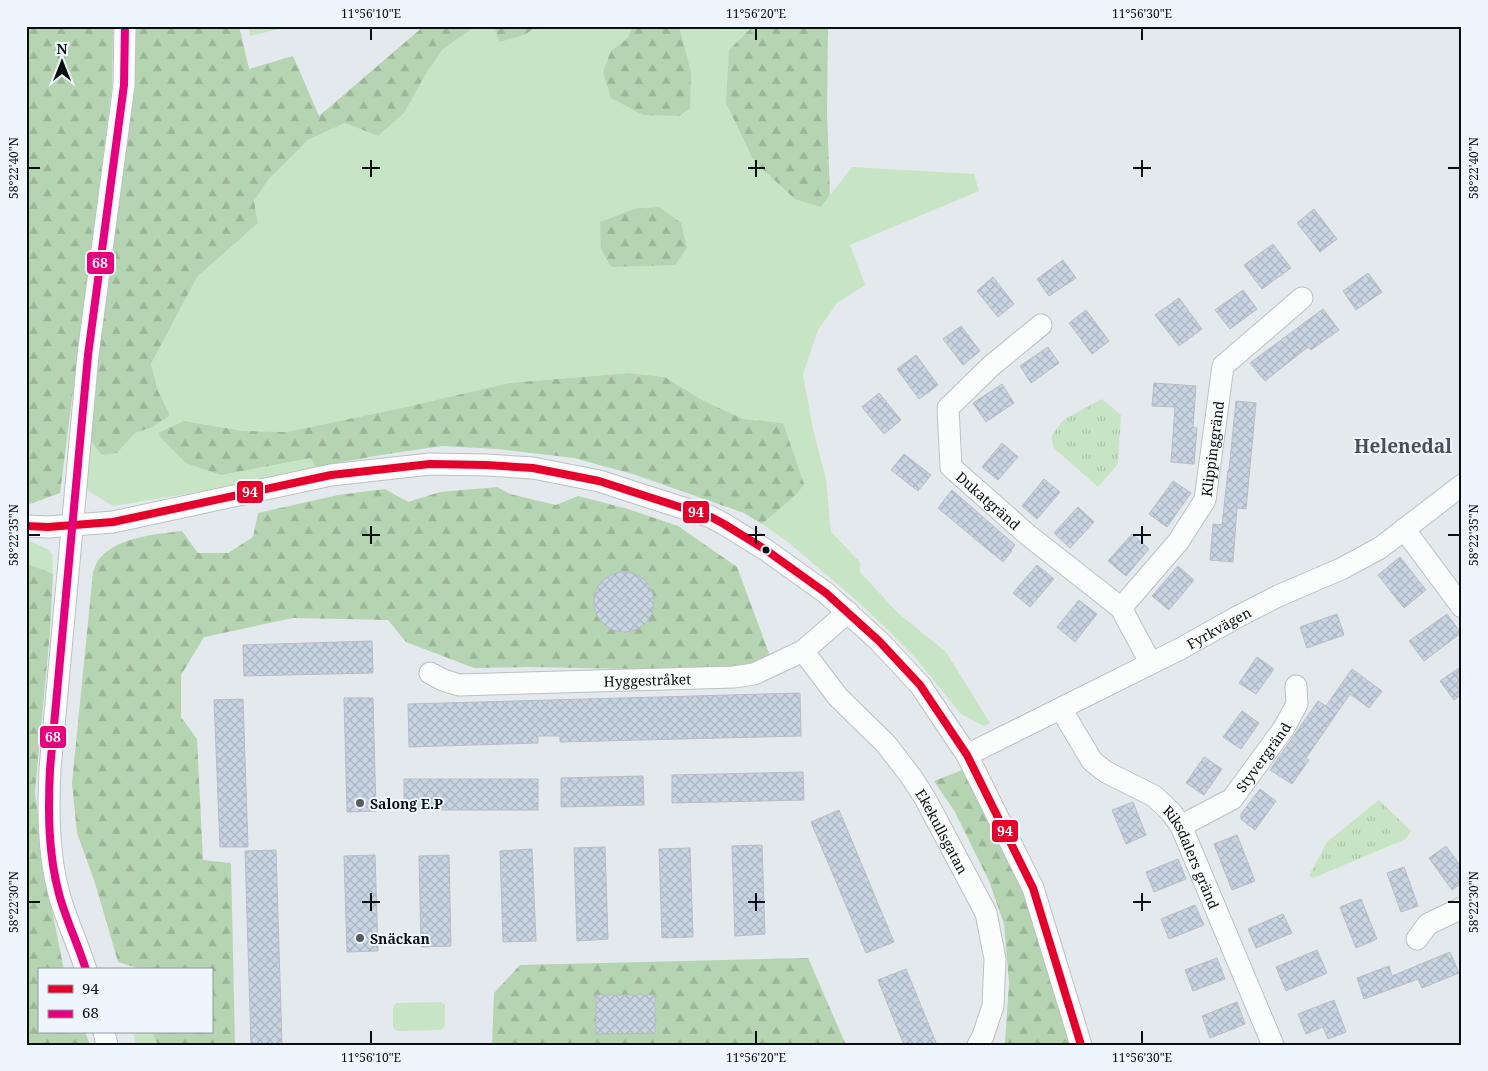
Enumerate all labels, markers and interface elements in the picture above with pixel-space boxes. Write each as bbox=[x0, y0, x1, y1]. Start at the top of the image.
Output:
text: 11°56'10"E bbox=[341, 5, 401, 22]
text: 11°56'20"E bbox=[726, 5, 786, 22]
text: 11°56'30"E bbox=[1112, 5, 1172, 22]
north arrow bbox=[38, 38, 88, 88]
text: N bbox=[56, 39, 68, 58]
text: 58°22'40"N bbox=[5, 137, 22, 199]
text: 58°22'40"N bbox=[1465, 137, 1482, 199]
line badge: 68 bbox=[86, 251, 115, 275]
text: 68 bbox=[92, 253, 108, 272]
street label: Klippinggränd bbox=[1196, 399, 1228, 498]
district label: Helenedal bbox=[1354, 433, 1452, 459]
street label: Dukatgränd bbox=[953, 467, 1025, 534]
line badge: 94 bbox=[236, 480, 264, 504]
text: 94 bbox=[242, 482, 258, 501]
line badge: 94 bbox=[682, 500, 710, 524]
text: 94 bbox=[688, 502, 704, 521]
text: 58°22'35"N bbox=[5, 504, 22, 566]
text: 58°22'35"N bbox=[1465, 504, 1482, 566]
unlabelled marker bbox=[761, 545, 771, 555]
street label: Fyrkvägen bbox=[1183, 602, 1254, 653]
street label: Hyggestråket bbox=[603, 669, 691, 690]
street label: Styvergränd bbox=[1231, 718, 1295, 796]
line badge: 68 bbox=[39, 725, 67, 749]
text: 68 bbox=[45, 727, 61, 746]
street label: Ekekullsgatan bbox=[912, 785, 973, 877]
place label: Salong E.P bbox=[370, 794, 443, 813]
marker: Salong E.P bbox=[354, 797, 366, 809]
street label: Riksdalers gränd bbox=[1160, 801, 1224, 912]
line badge: 94 bbox=[991, 819, 1019, 843]
text: 94 bbox=[997, 821, 1013, 840]
text: 58°22'30"N bbox=[5, 871, 22, 933]
text: 58°22'30"N bbox=[1465, 871, 1482, 933]
place label: Snäckan bbox=[370, 929, 430, 948]
marker: Snäckan bbox=[354, 932, 366, 944]
legend bbox=[38, 968, 212, 1034]
text: 94 bbox=[82, 978, 99, 998]
text: 68 bbox=[82, 1002, 99, 1022]
text: 11°56'10"E bbox=[341, 1049, 401, 1066]
text: 11°56'20"E bbox=[726, 1049, 786, 1066]
text: 11°56'30"E bbox=[1112, 1049, 1172, 1066]

